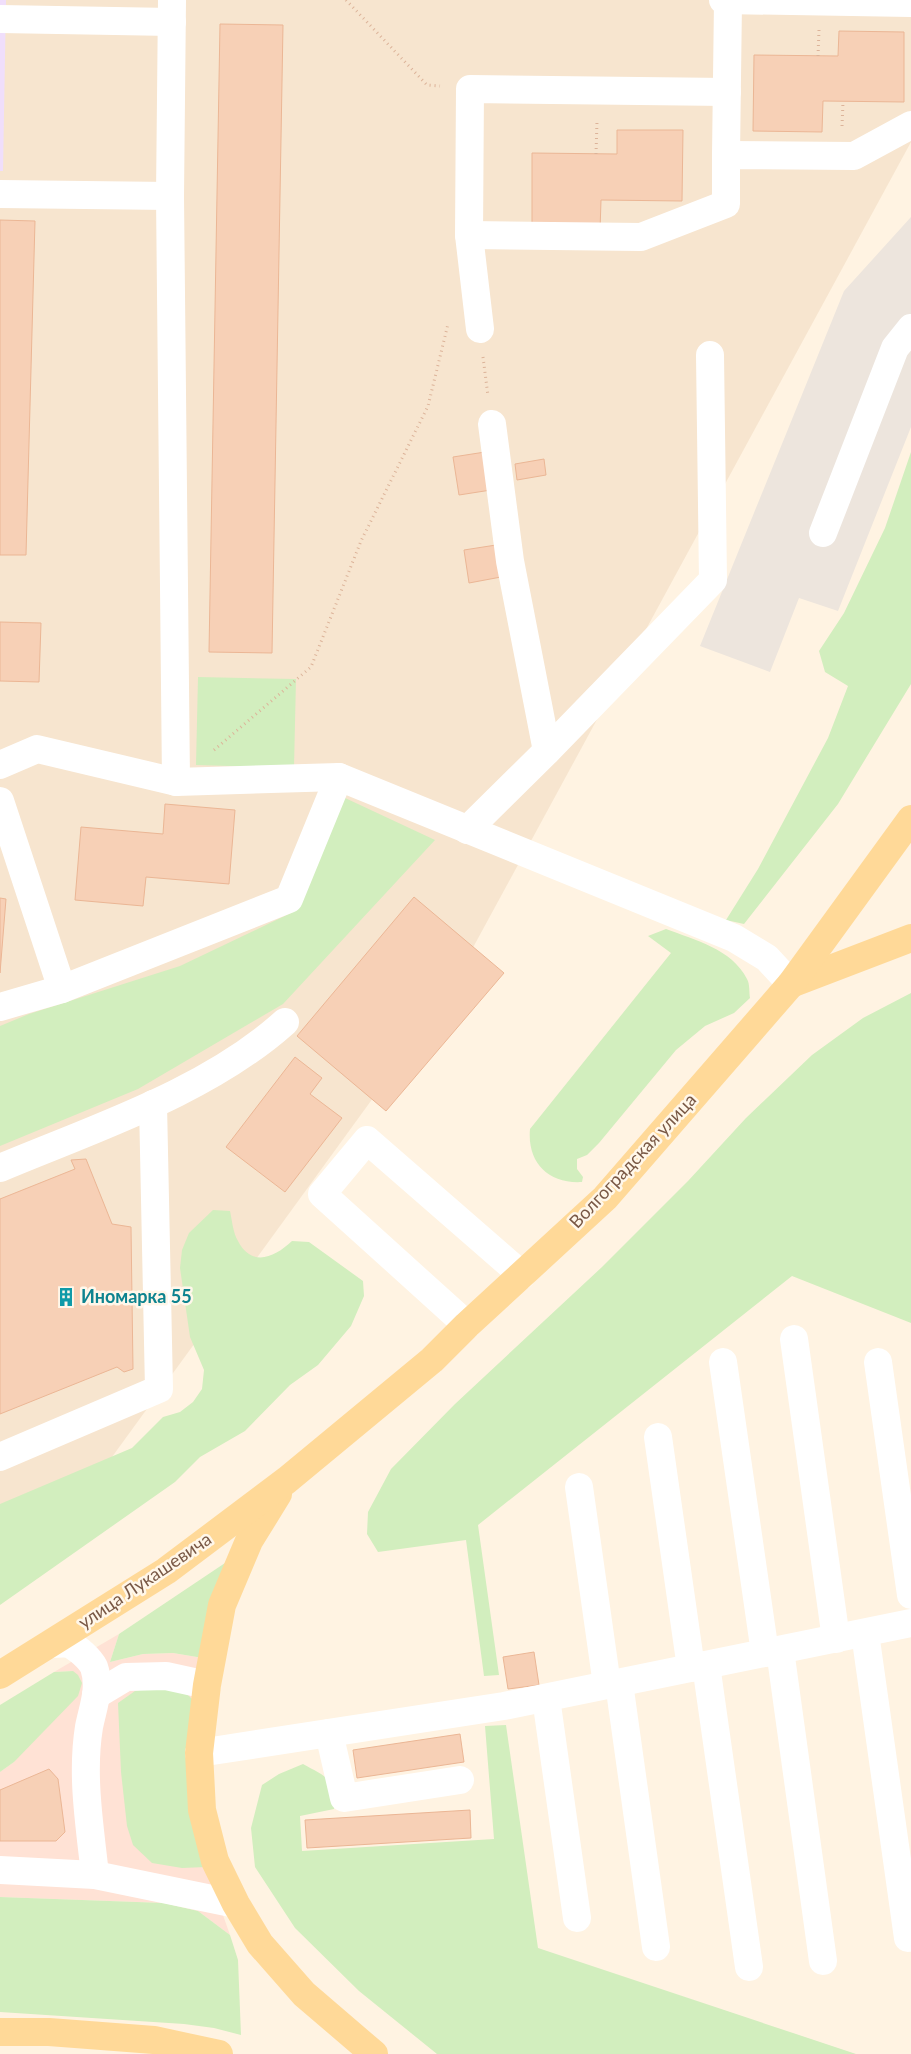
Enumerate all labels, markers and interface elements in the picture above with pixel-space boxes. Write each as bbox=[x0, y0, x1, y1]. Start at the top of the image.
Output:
street label: Волгоградская улица bbox=[564, 1088, 700, 1232]
place label: Иномарка 55 bbox=[81, 1285, 192, 1307]
building icon: Иномарка 55 bbox=[55, 1286, 77, 1308]
street label: улица Лукашевича bbox=[74, 1527, 215, 1633]

